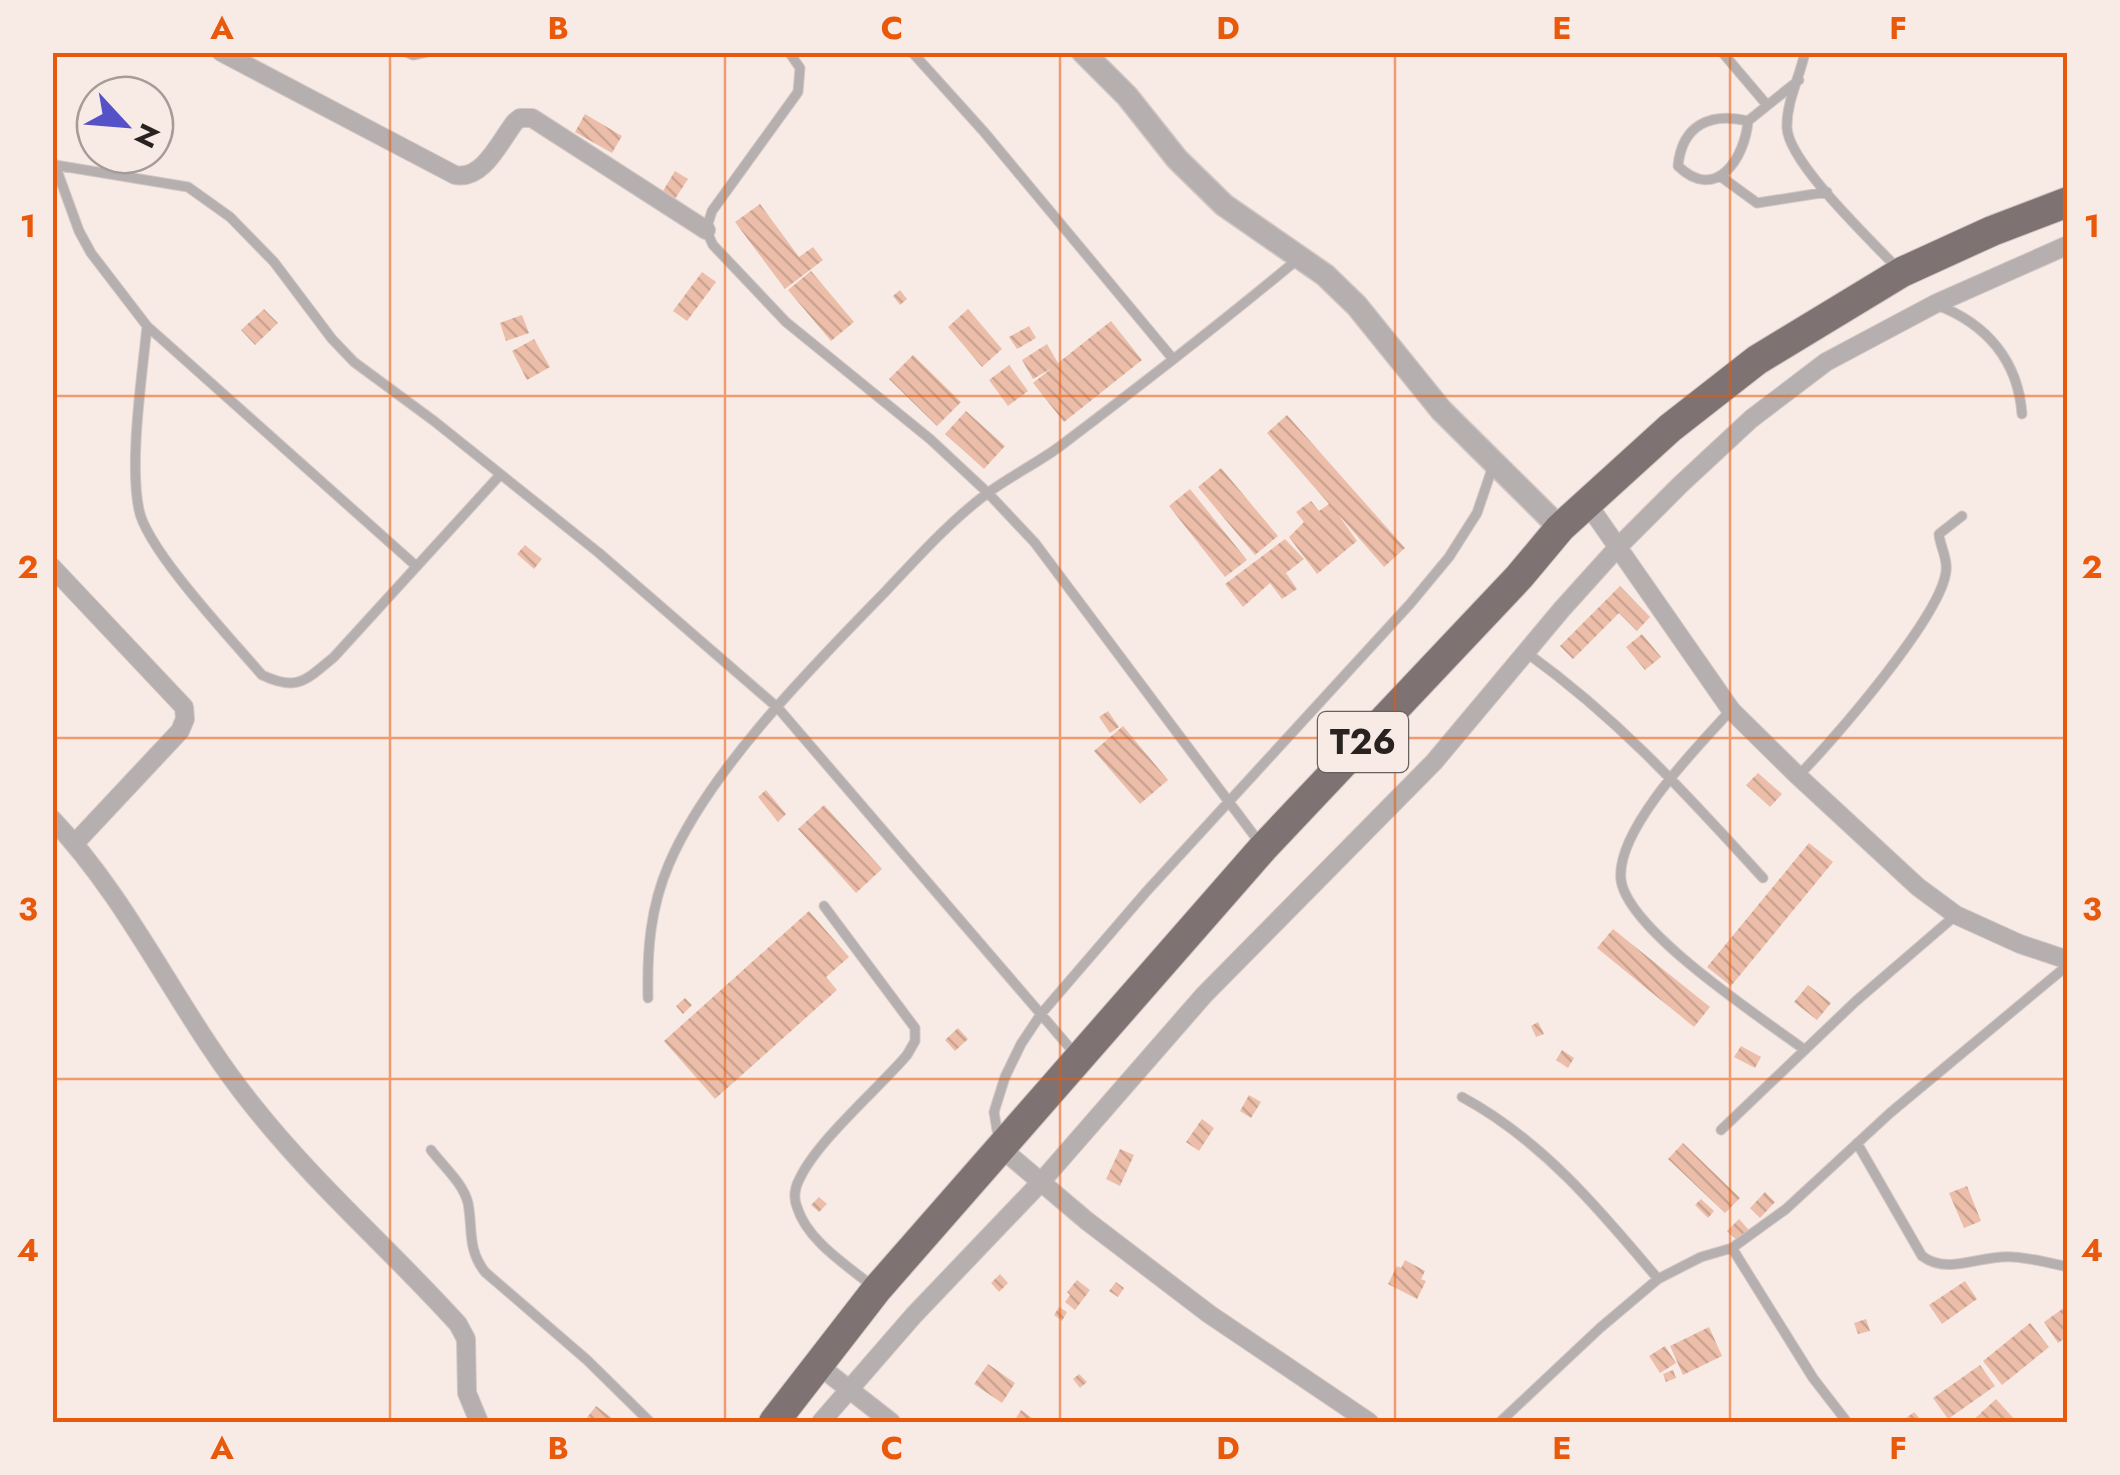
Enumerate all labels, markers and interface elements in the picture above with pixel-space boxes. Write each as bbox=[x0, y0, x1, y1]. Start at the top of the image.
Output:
text: A bbox=[209, 5, 234, 51]
text: B bbox=[547, 5, 569, 51]
text: C bbox=[881, 5, 903, 51]
text: D bbox=[1216, 5, 1240, 51]
text: E bbox=[1552, 5, 1572, 51]
text: F bbox=[1889, 5, 1907, 51]
north arrow bbox=[75, 75, 175, 175]
text: N bbox=[124, 117, 170, 155]
text: 1 bbox=[20, 203, 36, 249]
text: 1 bbox=[2084, 203, 2100, 249]
text: 2 bbox=[18, 544, 39, 590]
text: 2 bbox=[2082, 544, 2103, 590]
road number: T26 bbox=[1318, 712, 1408, 772]
text: 3 bbox=[18, 886, 38, 932]
text: 3 bbox=[2082, 886, 2102, 932]
text: 4 bbox=[17, 1227, 39, 1273]
text: 4 bbox=[2081, 1227, 2103, 1273]
text: A bbox=[209, 1425, 234, 1471]
text: B bbox=[547, 1425, 569, 1471]
text: C bbox=[881, 1425, 903, 1471]
text: D bbox=[1216, 1425, 1240, 1471]
text: E bbox=[1552, 1425, 1572, 1471]
text: F bbox=[1889, 1425, 1907, 1471]

